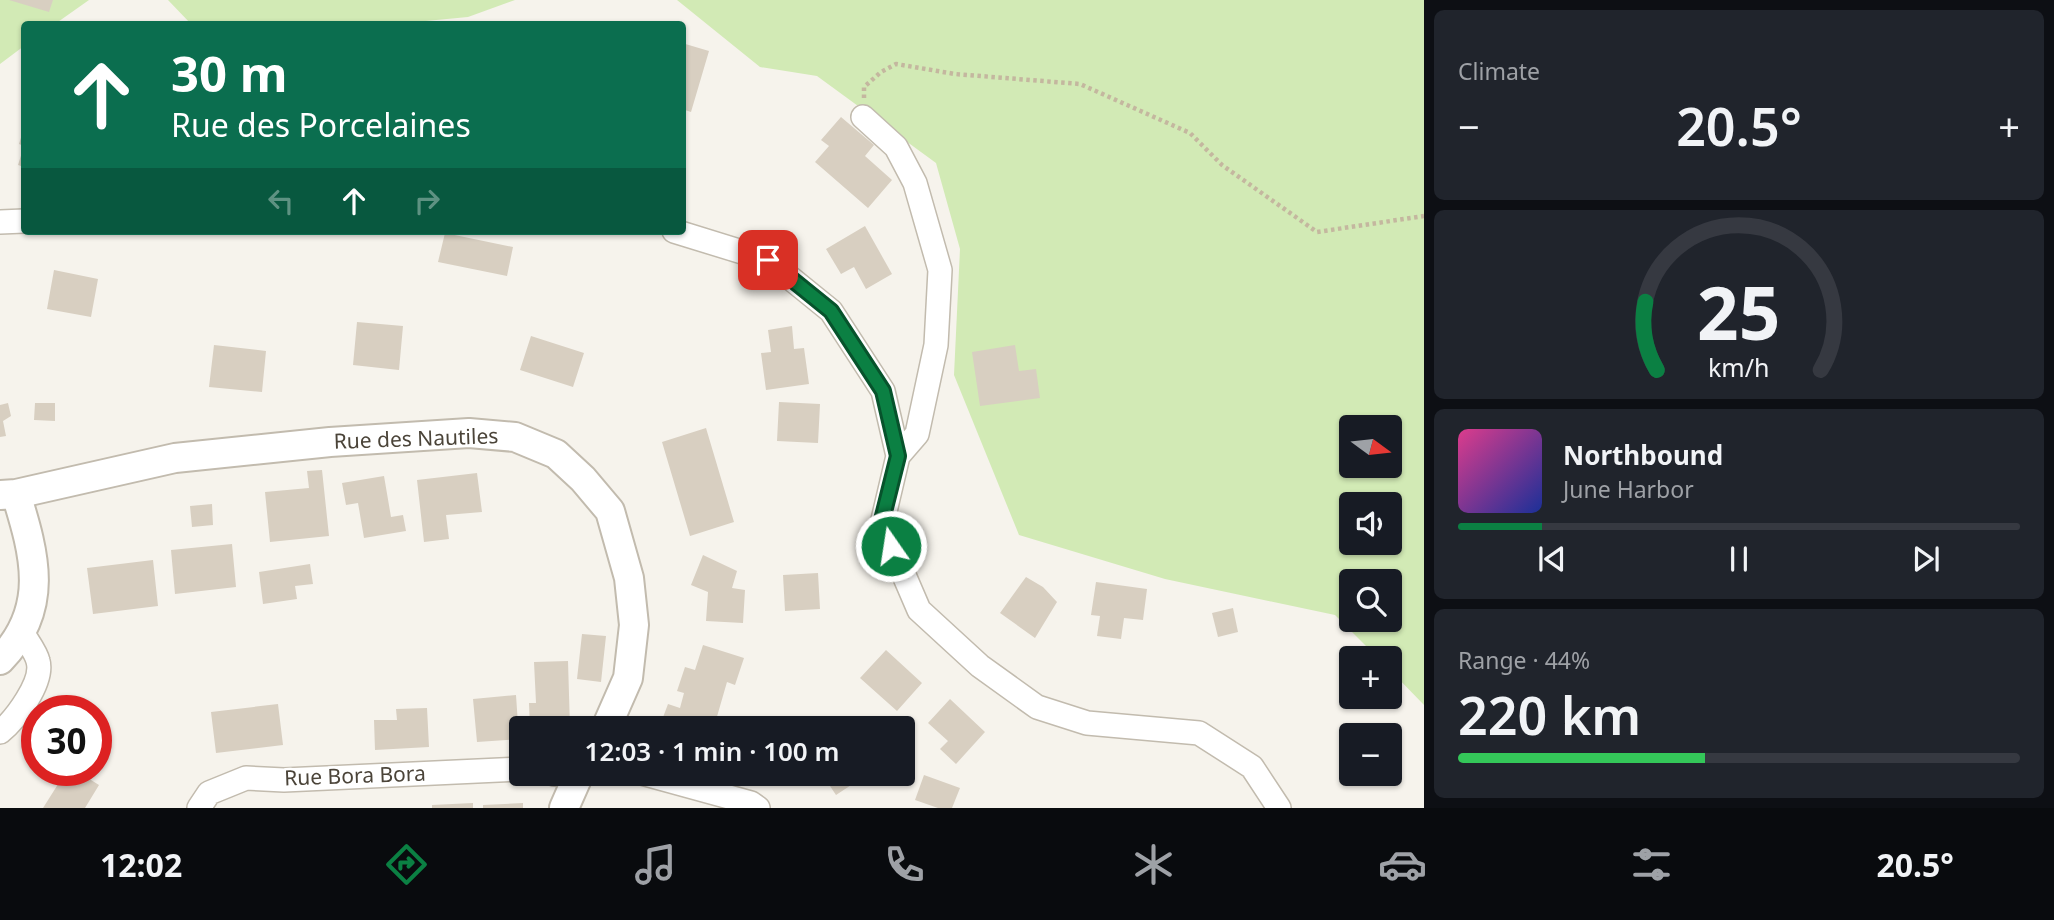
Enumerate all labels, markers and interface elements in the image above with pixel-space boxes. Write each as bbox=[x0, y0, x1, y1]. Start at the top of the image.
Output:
text: 30 m bbox=[171, 40, 288, 106]
icon: ahead bbox=[56, 49, 147, 140]
text: Climate bbox=[1458, 55, 1540, 87]
text: 20.5° bbox=[1676, 90, 1802, 161]
text: − bbox=[1458, 100, 1480, 152]
text: + bbox=[1998, 100, 2020, 152]
text: Rue des Porcelaines bbox=[171, 103, 471, 146]
icon: left bbox=[262, 182, 300, 220]
icon: ahead bbox=[335, 182, 373, 220]
icon: right bbox=[408, 182, 446, 220]
pin bbox=[738, 230, 798, 290]
icon: arrive bbox=[749, 241, 787, 279]
text: 25 bbox=[1697, 263, 1781, 362]
text: km/h bbox=[1708, 350, 1770, 384]
north arrow bbox=[1339, 415, 1402, 478]
map controls bbox=[1339, 415, 1402, 786]
street label: Rue des Nautiles bbox=[333, 421, 499, 455]
text: Northbound bbox=[1563, 437, 1723, 473]
text: June Harbor bbox=[1563, 473, 1694, 505]
button: sound bbox=[1339, 492, 1402, 555]
position arrow bbox=[854, 509, 928, 583]
icon: previous bbox=[1533, 540, 1571, 578]
icon: pause bbox=[1720, 540, 1758, 578]
icon: next bbox=[1907, 540, 1945, 578]
button: search bbox=[1339, 569, 1402, 632]
text: Range · 44% bbox=[1458, 644, 1590, 676]
button: + bbox=[1339, 646, 1402, 709]
text: 220 km bbox=[1458, 679, 1641, 750]
speed limit sign: 30 bbox=[21, 695, 112, 786]
button: − bbox=[1339, 723, 1402, 786]
text: 12:03 · 1 min · 100 m bbox=[585, 733, 839, 769]
street label: Rue Bora Bora bbox=[284, 759, 426, 791]
icon: directions bbox=[382, 840, 431, 889]
icon: music bbox=[631, 840, 680, 889]
icon: phone bbox=[880, 840, 929, 889]
icon: climate bbox=[1129, 840, 1178, 889]
icon: car bbox=[1378, 840, 1427, 889]
icon: filters bbox=[1627, 840, 1676, 889]
text: 12:02 bbox=[100, 843, 182, 886]
text: 20.5° bbox=[1876, 843, 1954, 886]

